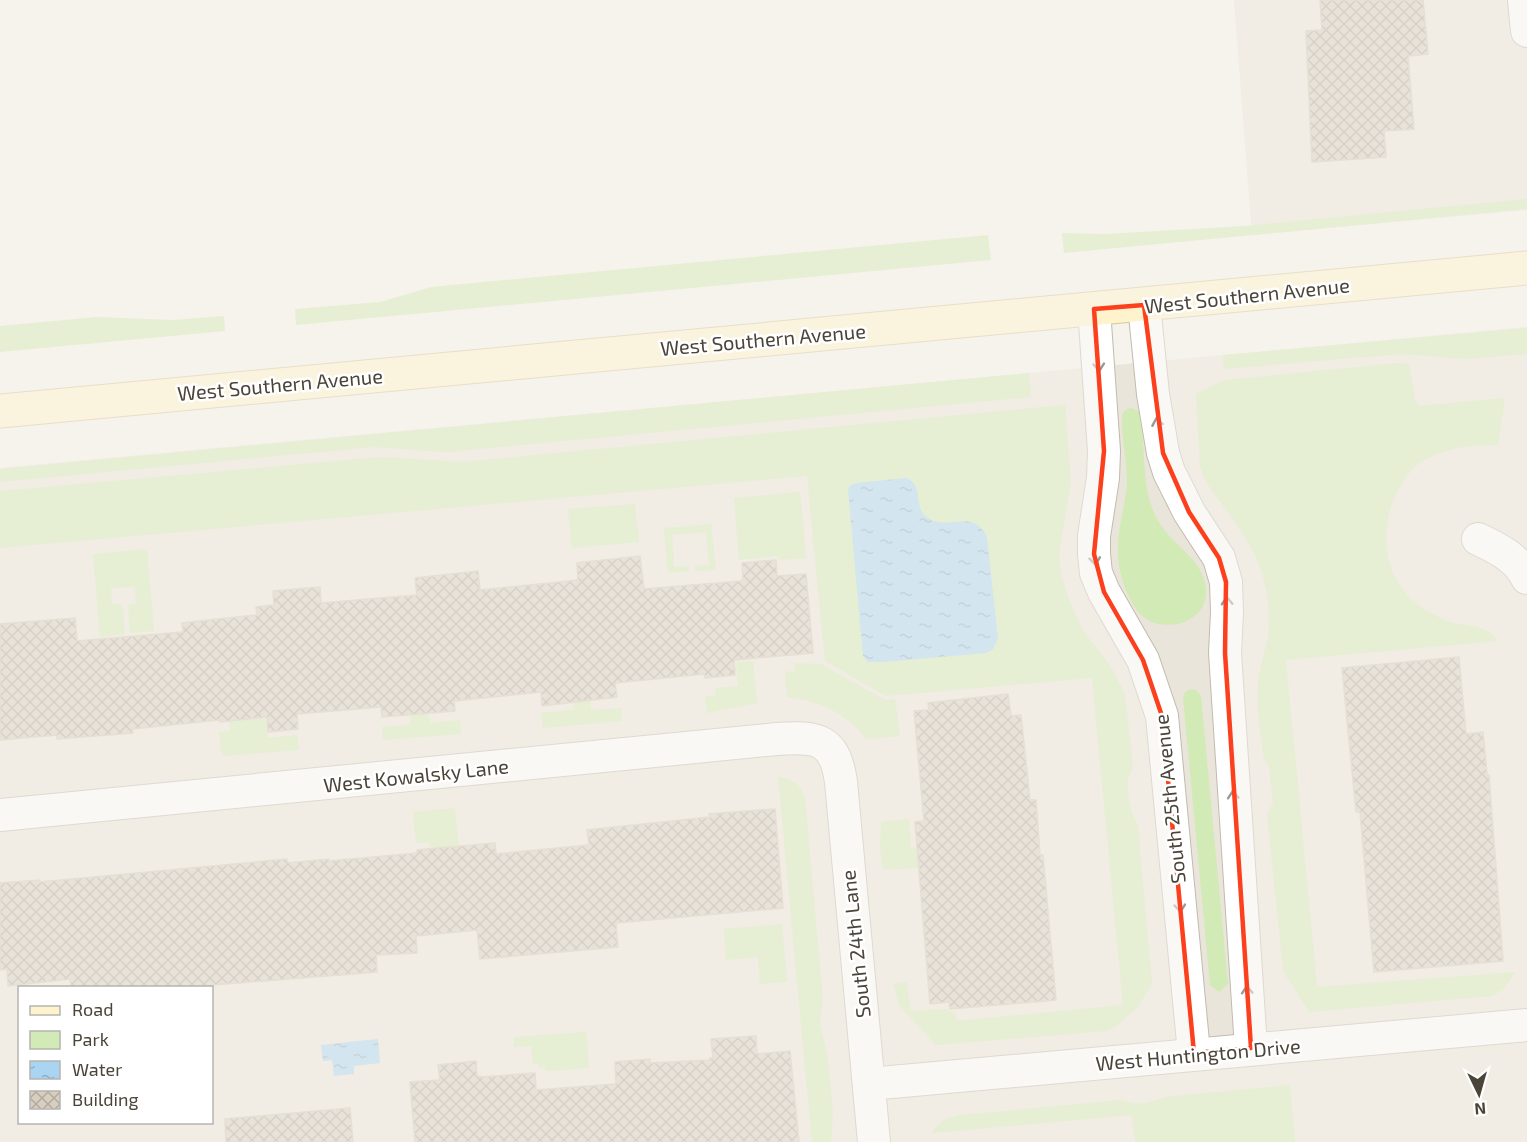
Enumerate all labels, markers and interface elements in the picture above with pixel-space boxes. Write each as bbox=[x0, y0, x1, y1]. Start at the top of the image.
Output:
street label: West Southern Avenue bbox=[1143, 272, 1351, 318]
street label: West Southern Avenue bbox=[659, 318, 867, 360]
one-way arrow bbox=[1092, 362, 1105, 371]
street label: West Southern Avenue bbox=[176, 363, 384, 405]
one-way arrow bbox=[1152, 417, 1164, 426]
one-way arrow bbox=[1088, 556, 1101, 565]
one-way arrow bbox=[1221, 596, 1233, 605]
street label: South 25th Avenue bbox=[1148, 713, 1190, 885]
street label: West Kowalsky Lane bbox=[322, 753, 510, 797]
one-way arrow bbox=[1227, 791, 1240, 800]
street label: South 24th Lane bbox=[835, 869, 875, 1019]
one-way arrow bbox=[1173, 903, 1186, 912]
one-way arrow bbox=[1241, 985, 1254, 994]
legend bbox=[18, 986, 213, 1124]
text: Road bbox=[72, 998, 113, 1020]
text: Park bbox=[72, 1028, 109, 1050]
street label: West Huntington Drive bbox=[1094, 1033, 1302, 1075]
text: Water bbox=[72, 1058, 122, 1080]
north arrow bbox=[1449, 1064, 1509, 1124]
text: Building bbox=[72, 1088, 139, 1110]
text: N bbox=[1474, 1099, 1487, 1119]

